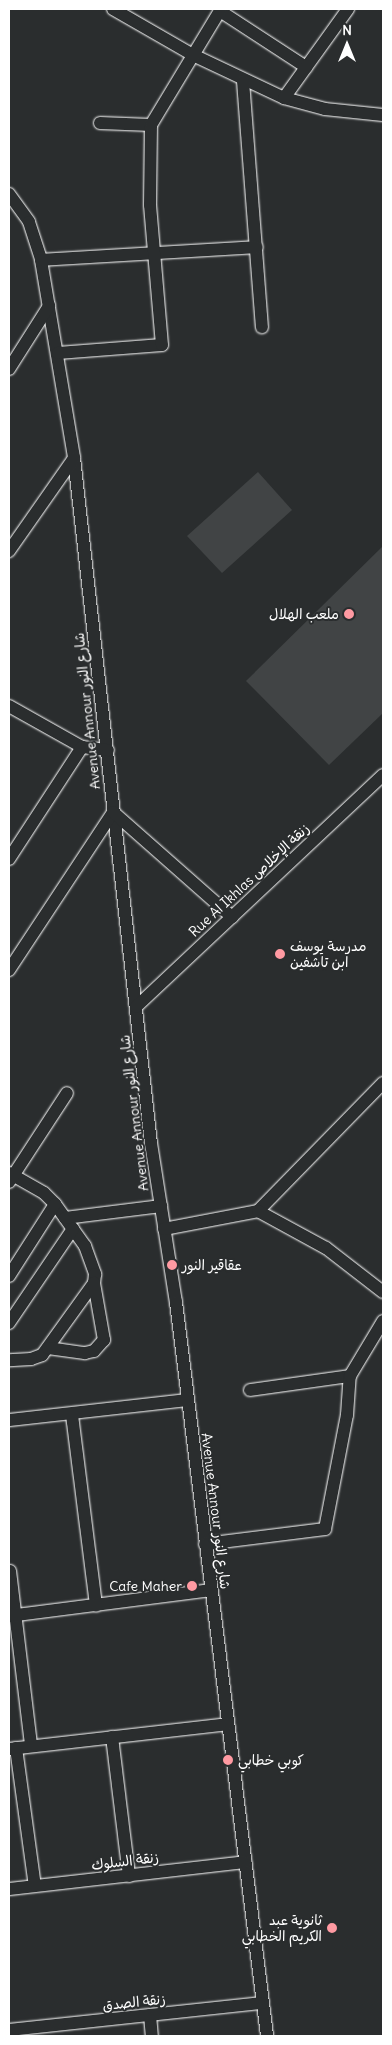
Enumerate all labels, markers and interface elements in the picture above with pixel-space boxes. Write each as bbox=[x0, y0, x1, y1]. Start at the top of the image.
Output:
north arrow bbox=[322, 20, 372, 70]
text: N bbox=[342, 21, 352, 39]
place label: ملعب الهلال bbox=[269, 606, 339, 622]
marker: ملعب الهلال bbox=[343, 608, 355, 620]
street label: Avenue Annour شارع النور bbox=[70, 632, 104, 790]
street label: Rue Al Ikhlas زنقة الإخلاص bbox=[185, 820, 313, 940]
place label: مدرسة يوسف ابن تاشفين bbox=[290, 938, 366, 970]
marker: مدرسة يوسف ابن تاشفين bbox=[274, 948, 286, 960]
street label: Avenue Annour شارع النور bbox=[116, 1034, 152, 1192]
place label: عقاقير النور bbox=[182, 1257, 242, 1273]
marker: عقاقير النور bbox=[166, 1259, 178, 1271]
street label: Avenue Annour شارع النور bbox=[198, 1432, 234, 1590]
place label: Cafe Maher bbox=[109, 1578, 182, 1594]
marker: Cafe Maher bbox=[186, 1580, 198, 1592]
place label: كوبي خطابي bbox=[238, 1752, 304, 1768]
marker: كوبي خطابي bbox=[222, 1754, 234, 1766]
street label: زنقة السلوك bbox=[90, 1849, 160, 1873]
place label: ثانوية عبد الكريم الخطابي bbox=[242, 1912, 322, 1944]
marker: ثانوية عبد الكريم الخطابي bbox=[326, 1922, 338, 1934]
street label: زنقة الصدق bbox=[102, 1990, 166, 2014]

